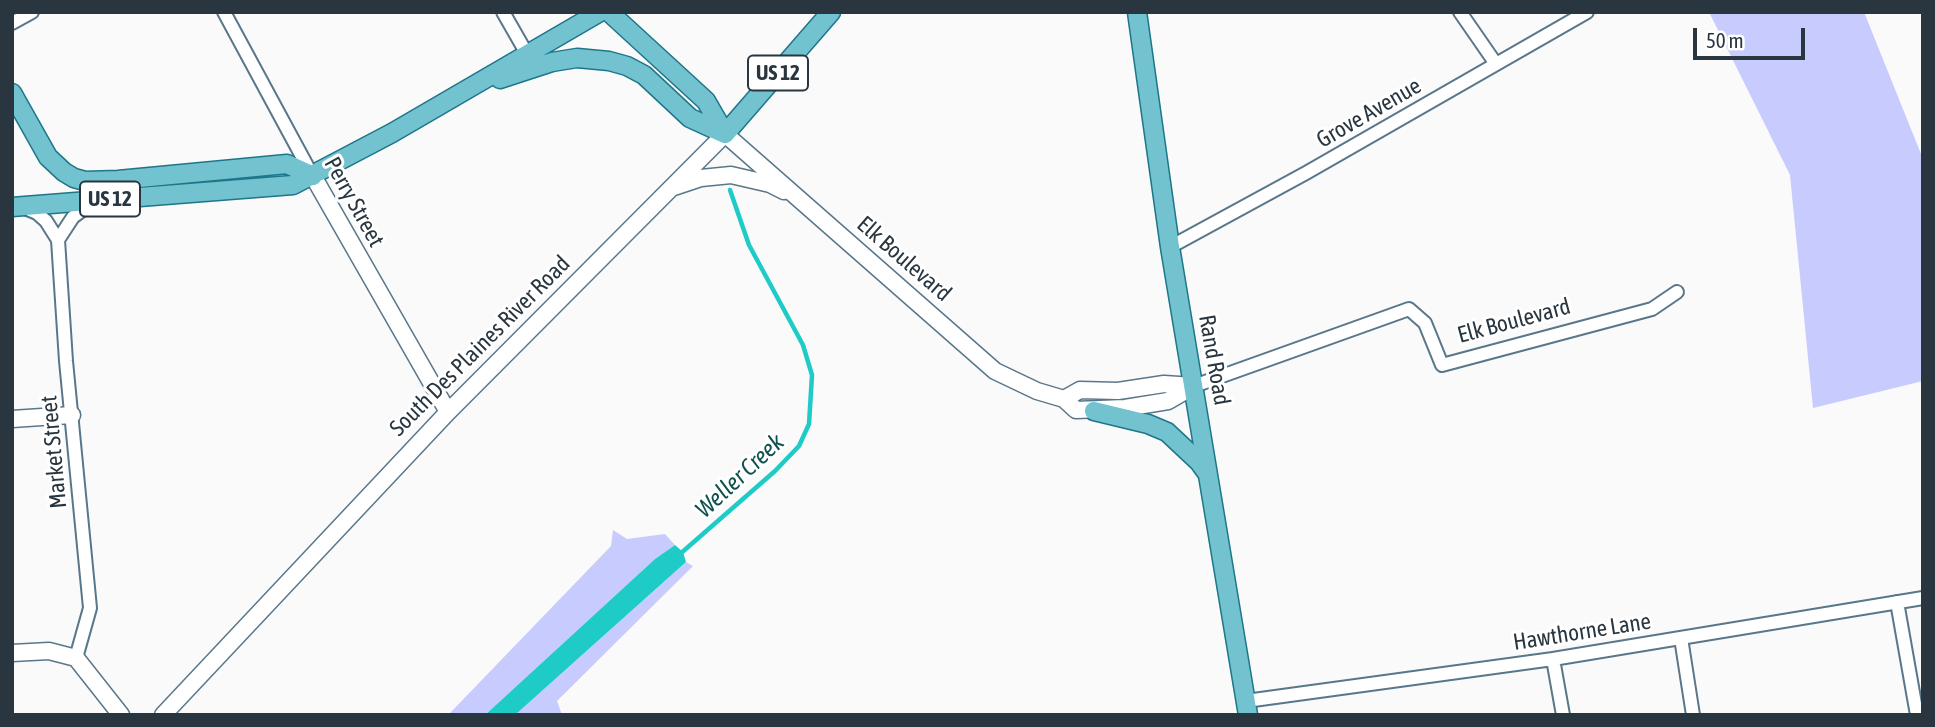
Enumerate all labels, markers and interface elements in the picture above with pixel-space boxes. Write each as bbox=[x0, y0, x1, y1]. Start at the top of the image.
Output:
scale bar bbox=[1697, 14, 1809, 58]
text: 50 m bbox=[1706, 28, 1744, 52]
road number: US 12 bbox=[748, 56, 808, 90]
street label: Grove Avenue bbox=[1312, 72, 1426, 154]
street label: Perry Street bbox=[318, 152, 390, 252]
road number: US 12 bbox=[80, 182, 140, 216]
street label: Elk Boulevard bbox=[851, 211, 957, 307]
street label: South Des Plaines River Road bbox=[384, 250, 576, 442]
street label: Elk Boulevard bbox=[1455, 293, 1573, 349]
street label: Rand Road bbox=[1192, 313, 1236, 407]
street label: Market Street bbox=[35, 394, 73, 510]
water label: Weller Creek bbox=[690, 428, 790, 524]
street label: Hawthorne Lane bbox=[1511, 607, 1653, 657]

